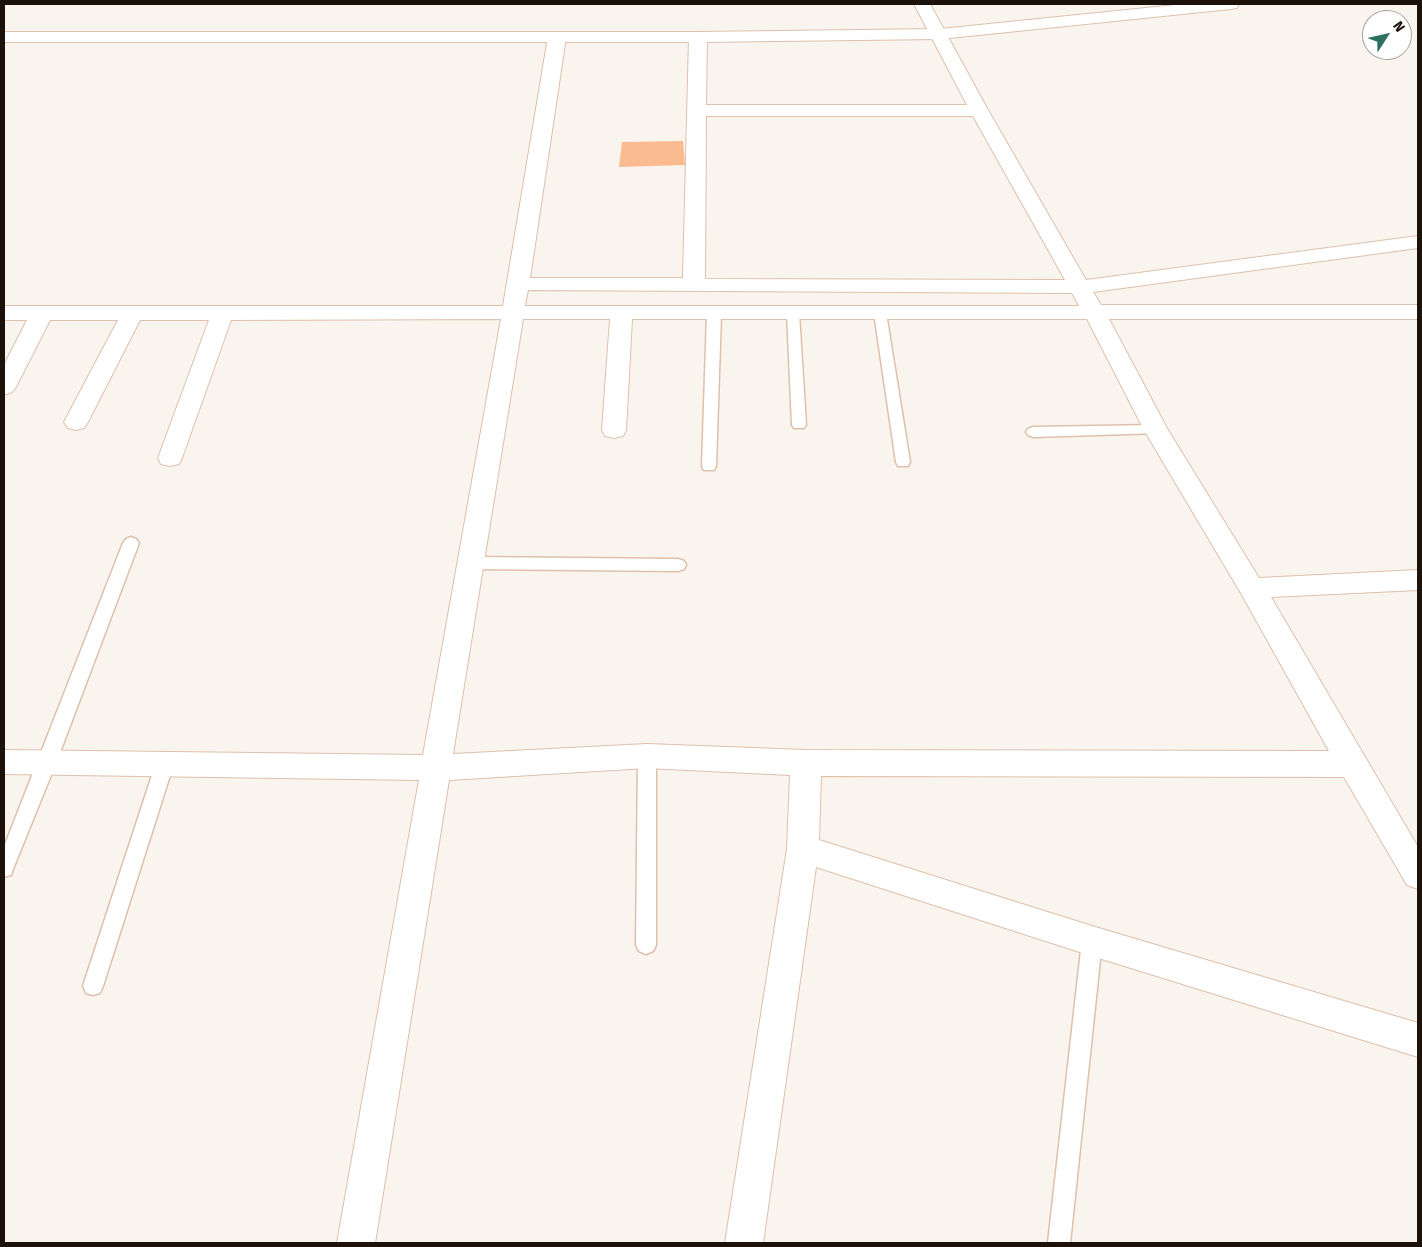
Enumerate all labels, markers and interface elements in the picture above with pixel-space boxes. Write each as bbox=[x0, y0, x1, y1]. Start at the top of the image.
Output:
north arrow bbox=[1362, 10, 1412, 60]
text: N bbox=[1389, 18, 1409, 35]

